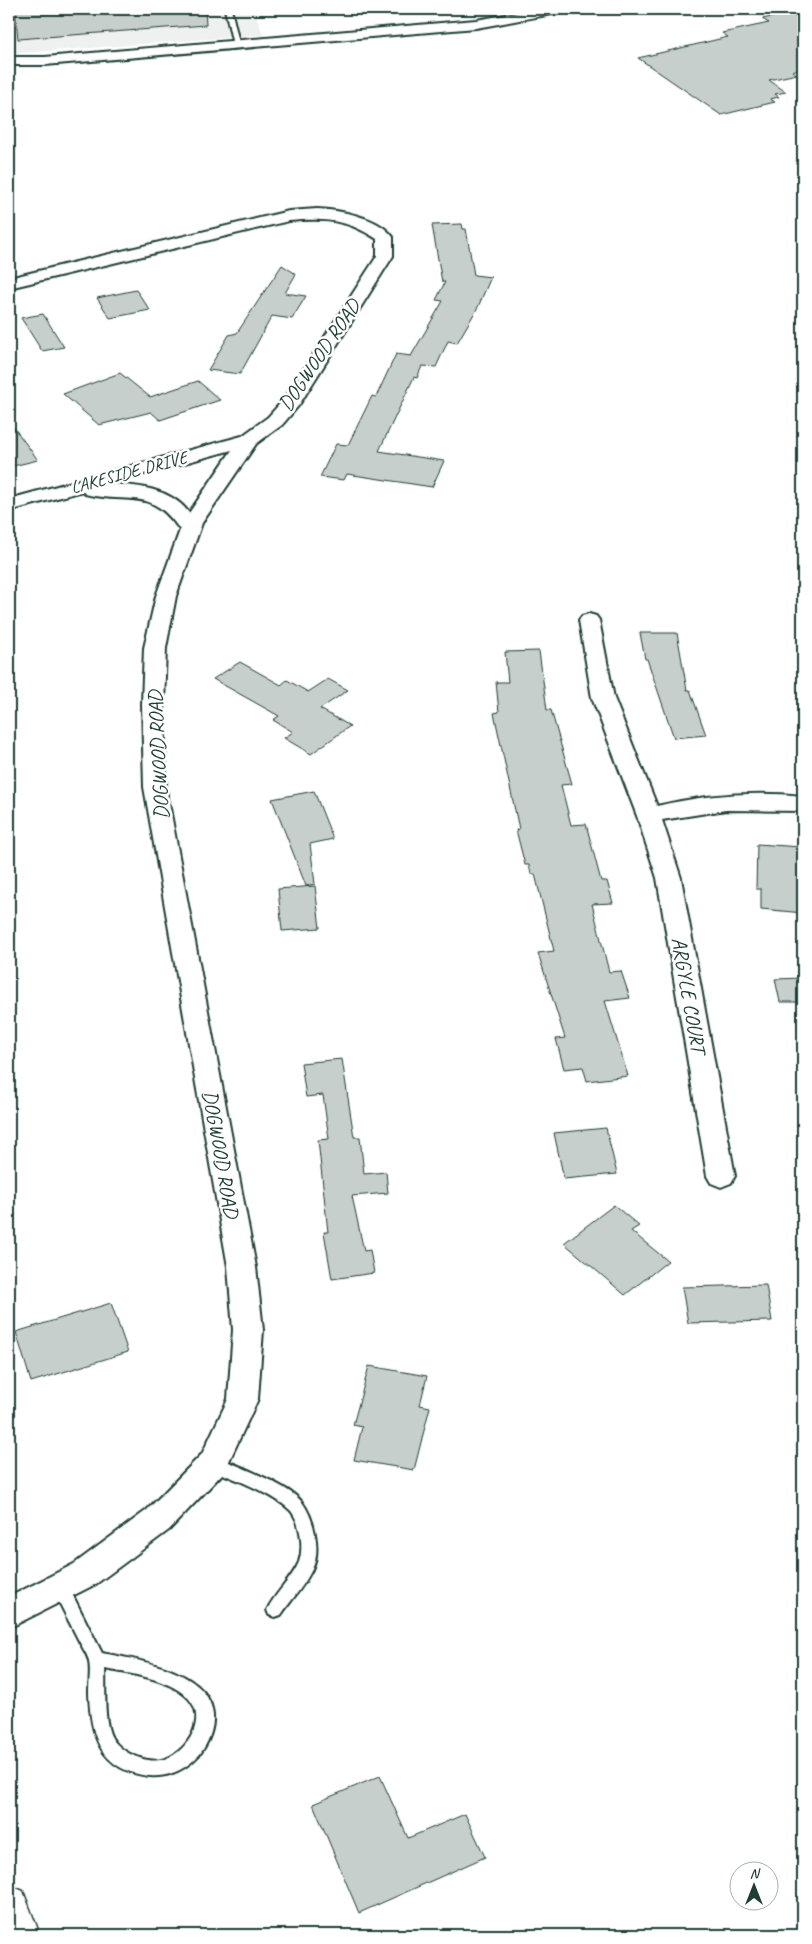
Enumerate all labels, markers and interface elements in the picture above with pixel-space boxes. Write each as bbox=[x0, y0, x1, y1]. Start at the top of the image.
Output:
street label: DOGWOOD ROAD bbox=[272, 293, 367, 416]
street label: LAKESIDE DRIVE bbox=[68, 445, 192, 498]
street label: DOGWOOD ROAD bbox=[142, 688, 174, 820]
street label: ARGYLE COURT bbox=[666, 935, 713, 1059]
street label: DOGWOOD ROAD bbox=[197, 1088, 245, 1222]
north arrow bbox=[730, 1862, 780, 1912]
text: N bbox=[750, 1865, 761, 1882]

